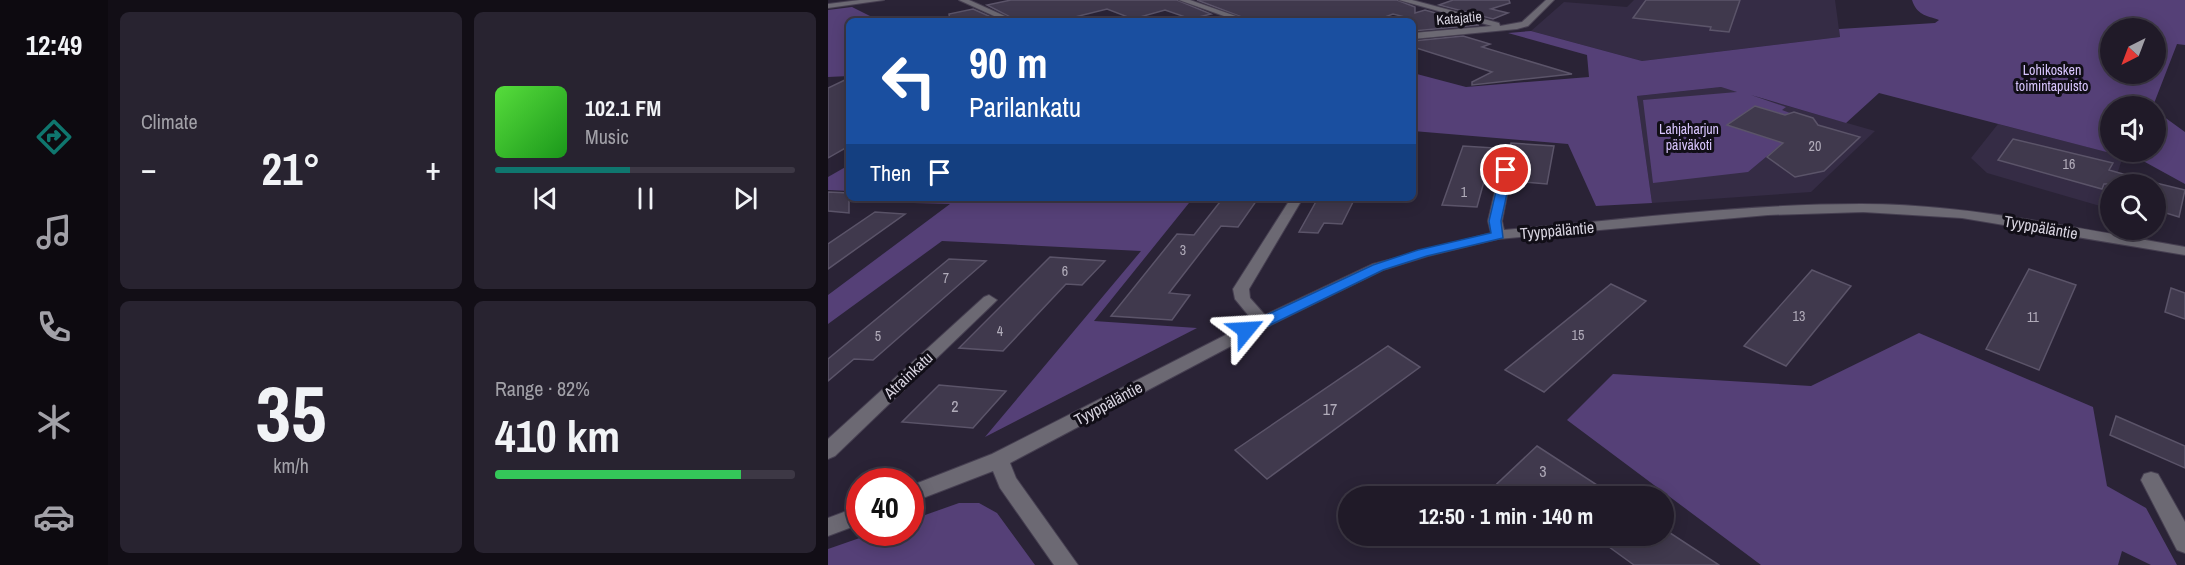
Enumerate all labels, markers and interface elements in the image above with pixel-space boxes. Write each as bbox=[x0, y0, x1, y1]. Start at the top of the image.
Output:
street label: Katajatie bbox=[1436, 7, 1482, 29]
north arrow bbox=[2100, 18, 2166, 84]
map controls bbox=[2100, 18, 2166, 240]
text: 12:49 bbox=[26, 27, 82, 63]
text: 90 m bbox=[969, 35, 1048, 91]
icon: left bbox=[870, 42, 948, 120]
park label: Lohikosken toimintapuisto bbox=[2016, 61, 2088, 95]
text: Parilankatu bbox=[969, 89, 1081, 125]
text: 102.1 FM bbox=[585, 93, 661, 123]
button: sound bbox=[2100, 96, 2166, 162]
text: Climate bbox=[141, 108, 198, 135]
icon: directions bbox=[33, 116, 75, 158]
park label: Lahjaharjun päiväkoti bbox=[1659, 120, 1719, 154]
text: Music bbox=[585, 123, 629, 150]
house number: 20 bbox=[1809, 137, 1821, 155]
text: 21° bbox=[261, 138, 321, 199]
pin bbox=[1480, 144, 1531, 195]
text: − bbox=[141, 146, 157, 190]
text: + bbox=[425, 146, 441, 190]
icon: arrive bbox=[1489, 153, 1522, 186]
house number: 16 bbox=[2063, 155, 2075, 173]
icon: arrive bbox=[923, 156, 956, 189]
text: Then bbox=[870, 158, 911, 188]
button: search bbox=[2100, 174, 2166, 240]
icon: previous bbox=[529, 182, 562, 215]
icon: pause bbox=[629, 182, 662, 215]
icon: next bbox=[729, 182, 762, 215]
house number: 1 bbox=[1461, 183, 1468, 201]
street label: Tyyppäläntie bbox=[2002, 210, 2080, 244]
icon: music bbox=[33, 211, 75, 253]
street label: Tyyppäläntie bbox=[1519, 216, 1595, 244]
house number: 3 bbox=[1180, 241, 1186, 259]
house number: 6 bbox=[1062, 262, 1068, 280]
house number: 7 bbox=[943, 269, 949, 287]
position arrow bbox=[1214, 298, 1278, 362]
icon: phone bbox=[33, 306, 75, 348]
house number: 13 bbox=[1793, 307, 1805, 325]
house number: 11 bbox=[2027, 308, 2040, 326]
house number: 4 bbox=[997, 322, 1004, 340]
house number: 15 bbox=[1572, 326, 1584, 344]
house number: 5 bbox=[875, 327, 881, 345]
street label: Atrainkatu bbox=[878, 347, 937, 404]
text: 35 bbox=[255, 360, 327, 465]
text: Range · 82% bbox=[495, 375, 590, 402]
street label: Tyyppäläntie bbox=[1070, 376, 1146, 430]
house number: 2 bbox=[951, 395, 959, 417]
house number: 17 bbox=[1323, 398, 1337, 420]
icon: climate bbox=[33, 401, 75, 443]
text: 410 km bbox=[495, 405, 620, 466]
text: km/h bbox=[273, 452, 309, 479]
house number: 3 bbox=[1539, 460, 1547, 482]
speed limit sign: 40 bbox=[846, 468, 924, 546]
icon: car bbox=[33, 496, 75, 538]
text: 12:50 · 1 min · 140 m bbox=[1419, 501, 1593, 531]

